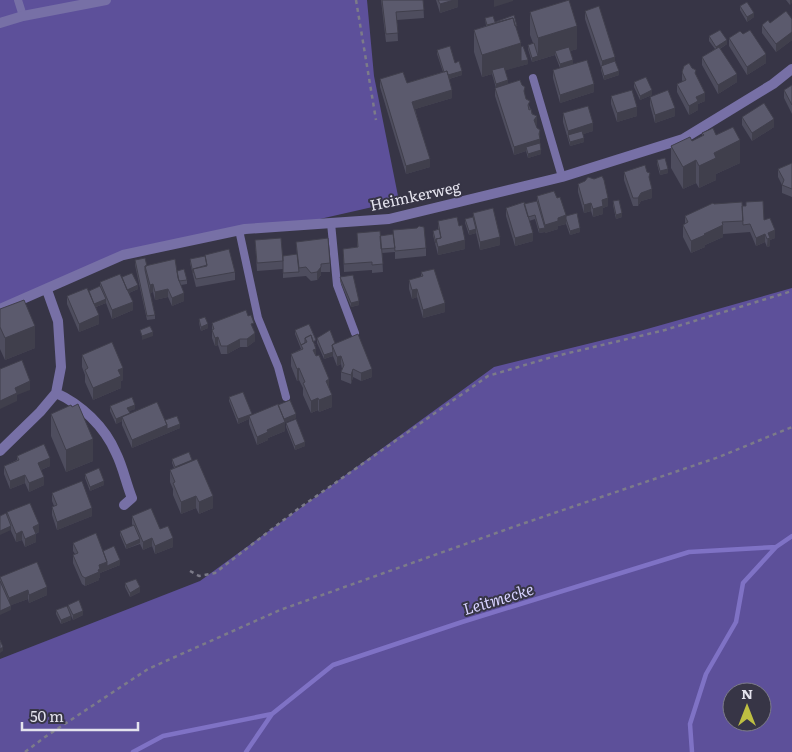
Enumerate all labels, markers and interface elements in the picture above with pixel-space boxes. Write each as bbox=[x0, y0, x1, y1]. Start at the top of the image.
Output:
street label: Heimkerweg bbox=[367, 174, 463, 216]
water label: Leitmecke bbox=[460, 576, 536, 620]
north arrow bbox=[722, 682, 772, 732]
text: N bbox=[741, 683, 753, 703]
scale bar bbox=[22, 700, 139, 732]
text: 50 m bbox=[30, 704, 64, 727]

